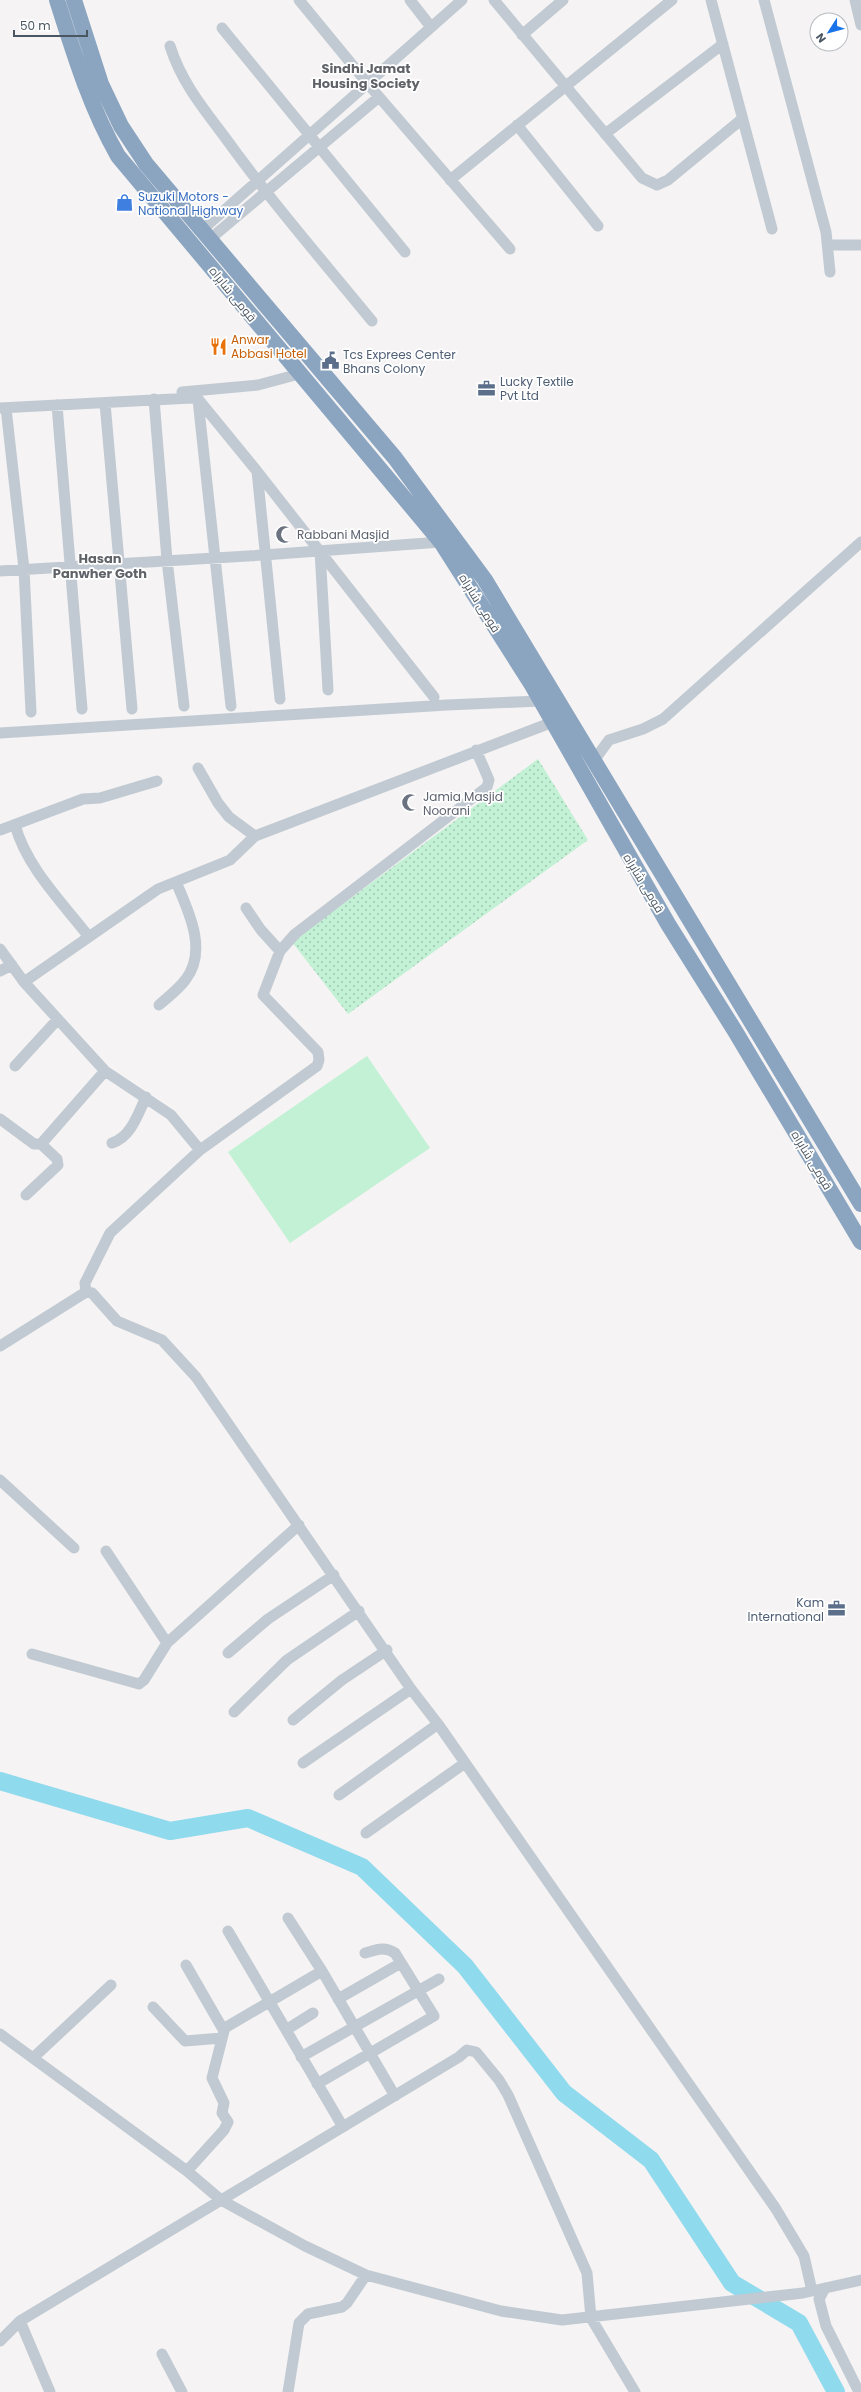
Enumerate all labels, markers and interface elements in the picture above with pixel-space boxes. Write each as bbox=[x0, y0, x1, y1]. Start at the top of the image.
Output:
scale bar bbox=[14, 12, 87, 38]
north arrow bbox=[809, 12, 849, 52]
text: 50 m bbox=[20, 17, 51, 34]
text: N bbox=[812, 30, 830, 46]
district label: Sindhi Jamat Housing Society bbox=[312, 59, 421, 93]
place label: Suzuki Motors - National Highway bbox=[138, 188, 243, 219]
shop icon: Suzuki Motors - National Highway bbox=[115, 193, 135, 213]
street label: قومی شاہراہ bbox=[206, 263, 260, 325]
place label: Anwar Abbasi Hotel bbox=[231, 331, 307, 362]
restaurant icon: Anwar Abbasi Hotel bbox=[208, 336, 228, 356]
place label: Tcs Exprees Center Bhans Colony bbox=[343, 346, 456, 377]
public building icon: Tcs Exprees Center Bhans Colony bbox=[320, 351, 340, 371]
place label: Lucky Textile Pvt Ltd bbox=[500, 373, 574, 404]
office icon: Lucky Textile Pvt Ltd bbox=[477, 378, 497, 398]
mosque icon: Rabbani Masjid bbox=[274, 524, 294, 544]
place label: Rabbani Masjid bbox=[297, 526, 389, 543]
district label: Hasan Panwher Goth bbox=[53, 549, 147, 583]
street label: قومی شاہراہ bbox=[455, 570, 505, 636]
place label: Jamia Masjid Noorani bbox=[423, 788, 503, 819]
mosque icon: Jamia Masjid Noorani bbox=[400, 793, 420, 813]
street label: قومی شاہراہ bbox=[620, 850, 668, 916]
street label: قومی شاہراہ bbox=[788, 1127, 836, 1193]
place label: Kam International bbox=[748, 1594, 824, 1625]
office icon: Kam International bbox=[827, 1599, 847, 1619]

